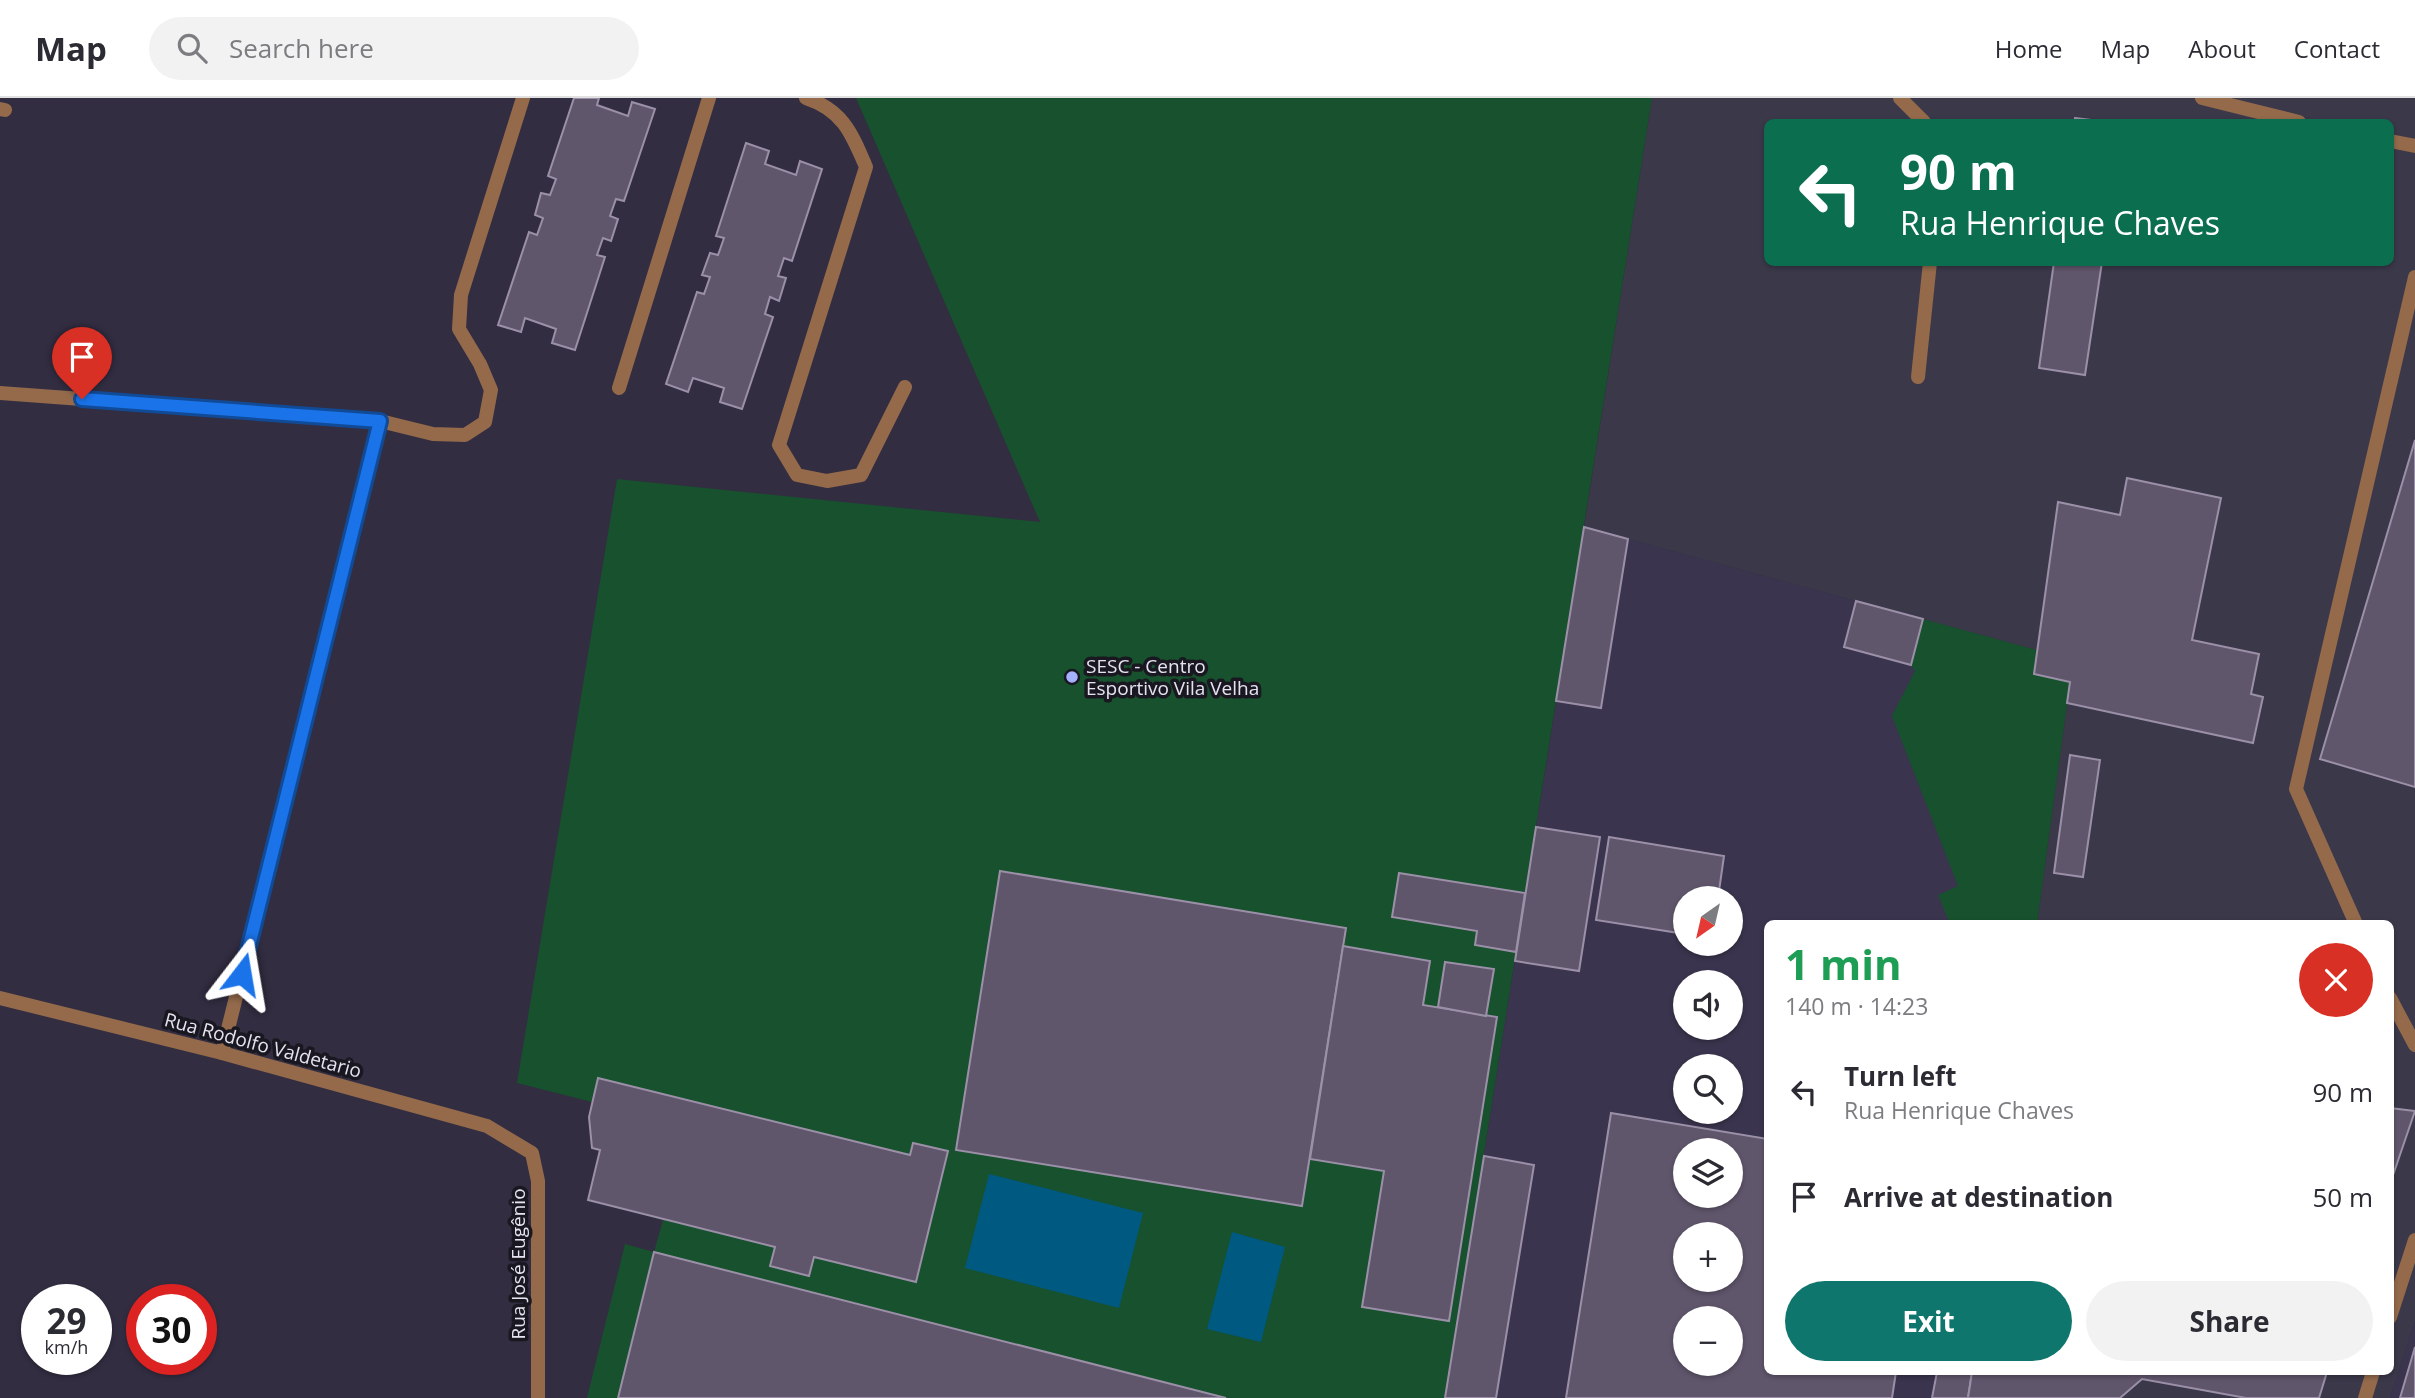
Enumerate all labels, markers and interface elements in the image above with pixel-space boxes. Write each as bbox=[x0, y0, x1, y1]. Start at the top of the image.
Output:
search box bbox=[149, 17, 639, 80]
text: Map bbox=[35, 26, 107, 71]
icon: search bbox=[173, 29, 211, 67]
text: Search here bbox=[229, 30, 374, 66]
text: Home bbox=[1995, 32, 2063, 65]
text: Map bbox=[2101, 32, 2150, 65]
text: About bbox=[2188, 32, 2256, 65]
text: Contact bbox=[2294, 32, 2380, 65]
text: 90 m bbox=[1900, 138, 2017, 204]
icon: left bbox=[1785, 147, 1876, 238]
text: Rua Henrique Chaves bbox=[1900, 201, 2220, 244]
pin bbox=[52, 327, 112, 399]
icon: arrive bbox=[63, 338, 101, 376]
place label: SESC - Centro Esportivo Vila Velha bbox=[1086, 653, 1259, 701]
marker: SESC - Centro Esportivo Vila Velha bbox=[1064, 669, 1080, 685]
north arrow bbox=[1673, 886, 1743, 956]
map controls bbox=[1673, 886, 1743, 1376]
text: 1 min bbox=[1785, 935, 1902, 992]
position arrow bbox=[205, 937, 279, 1011]
button: close bbox=[2299, 943, 2373, 1017]
button: sound bbox=[1673, 970, 1743, 1040]
text: 140 m · 14:23 bbox=[1785, 990, 1928, 1022]
street label: Rua Rodolfo Valdetario bbox=[162, 1006, 364, 1084]
button: search bbox=[1673, 1054, 1743, 1124]
text: Turn left bbox=[1844, 1058, 1956, 1094]
icon: left bbox=[1785, 1073, 1823, 1111]
text: 90 m bbox=[2312, 1074, 2373, 1110]
text: Rua Henrique Chaves bbox=[1844, 1094, 2074, 1126]
button: layers bbox=[1673, 1138, 1743, 1208]
icon: arrive bbox=[1785, 1178, 1823, 1216]
text: Arrive at destination bbox=[1844, 1179, 2113, 1215]
text: 50 m bbox=[2312, 1179, 2373, 1215]
street label: Rua José Eugênio bbox=[505, 1188, 531, 1340]
button: + bbox=[1673, 1222, 1743, 1292]
button: Exit bbox=[1785, 1281, 2072, 1361]
button: Share bbox=[2086, 1281, 2373, 1361]
speed limit sign: 30 bbox=[126, 1284, 217, 1375]
text: 29 bbox=[46, 1297, 87, 1344]
button: − bbox=[1673, 1306, 1743, 1376]
text: km/h bbox=[45, 1335, 88, 1359]

